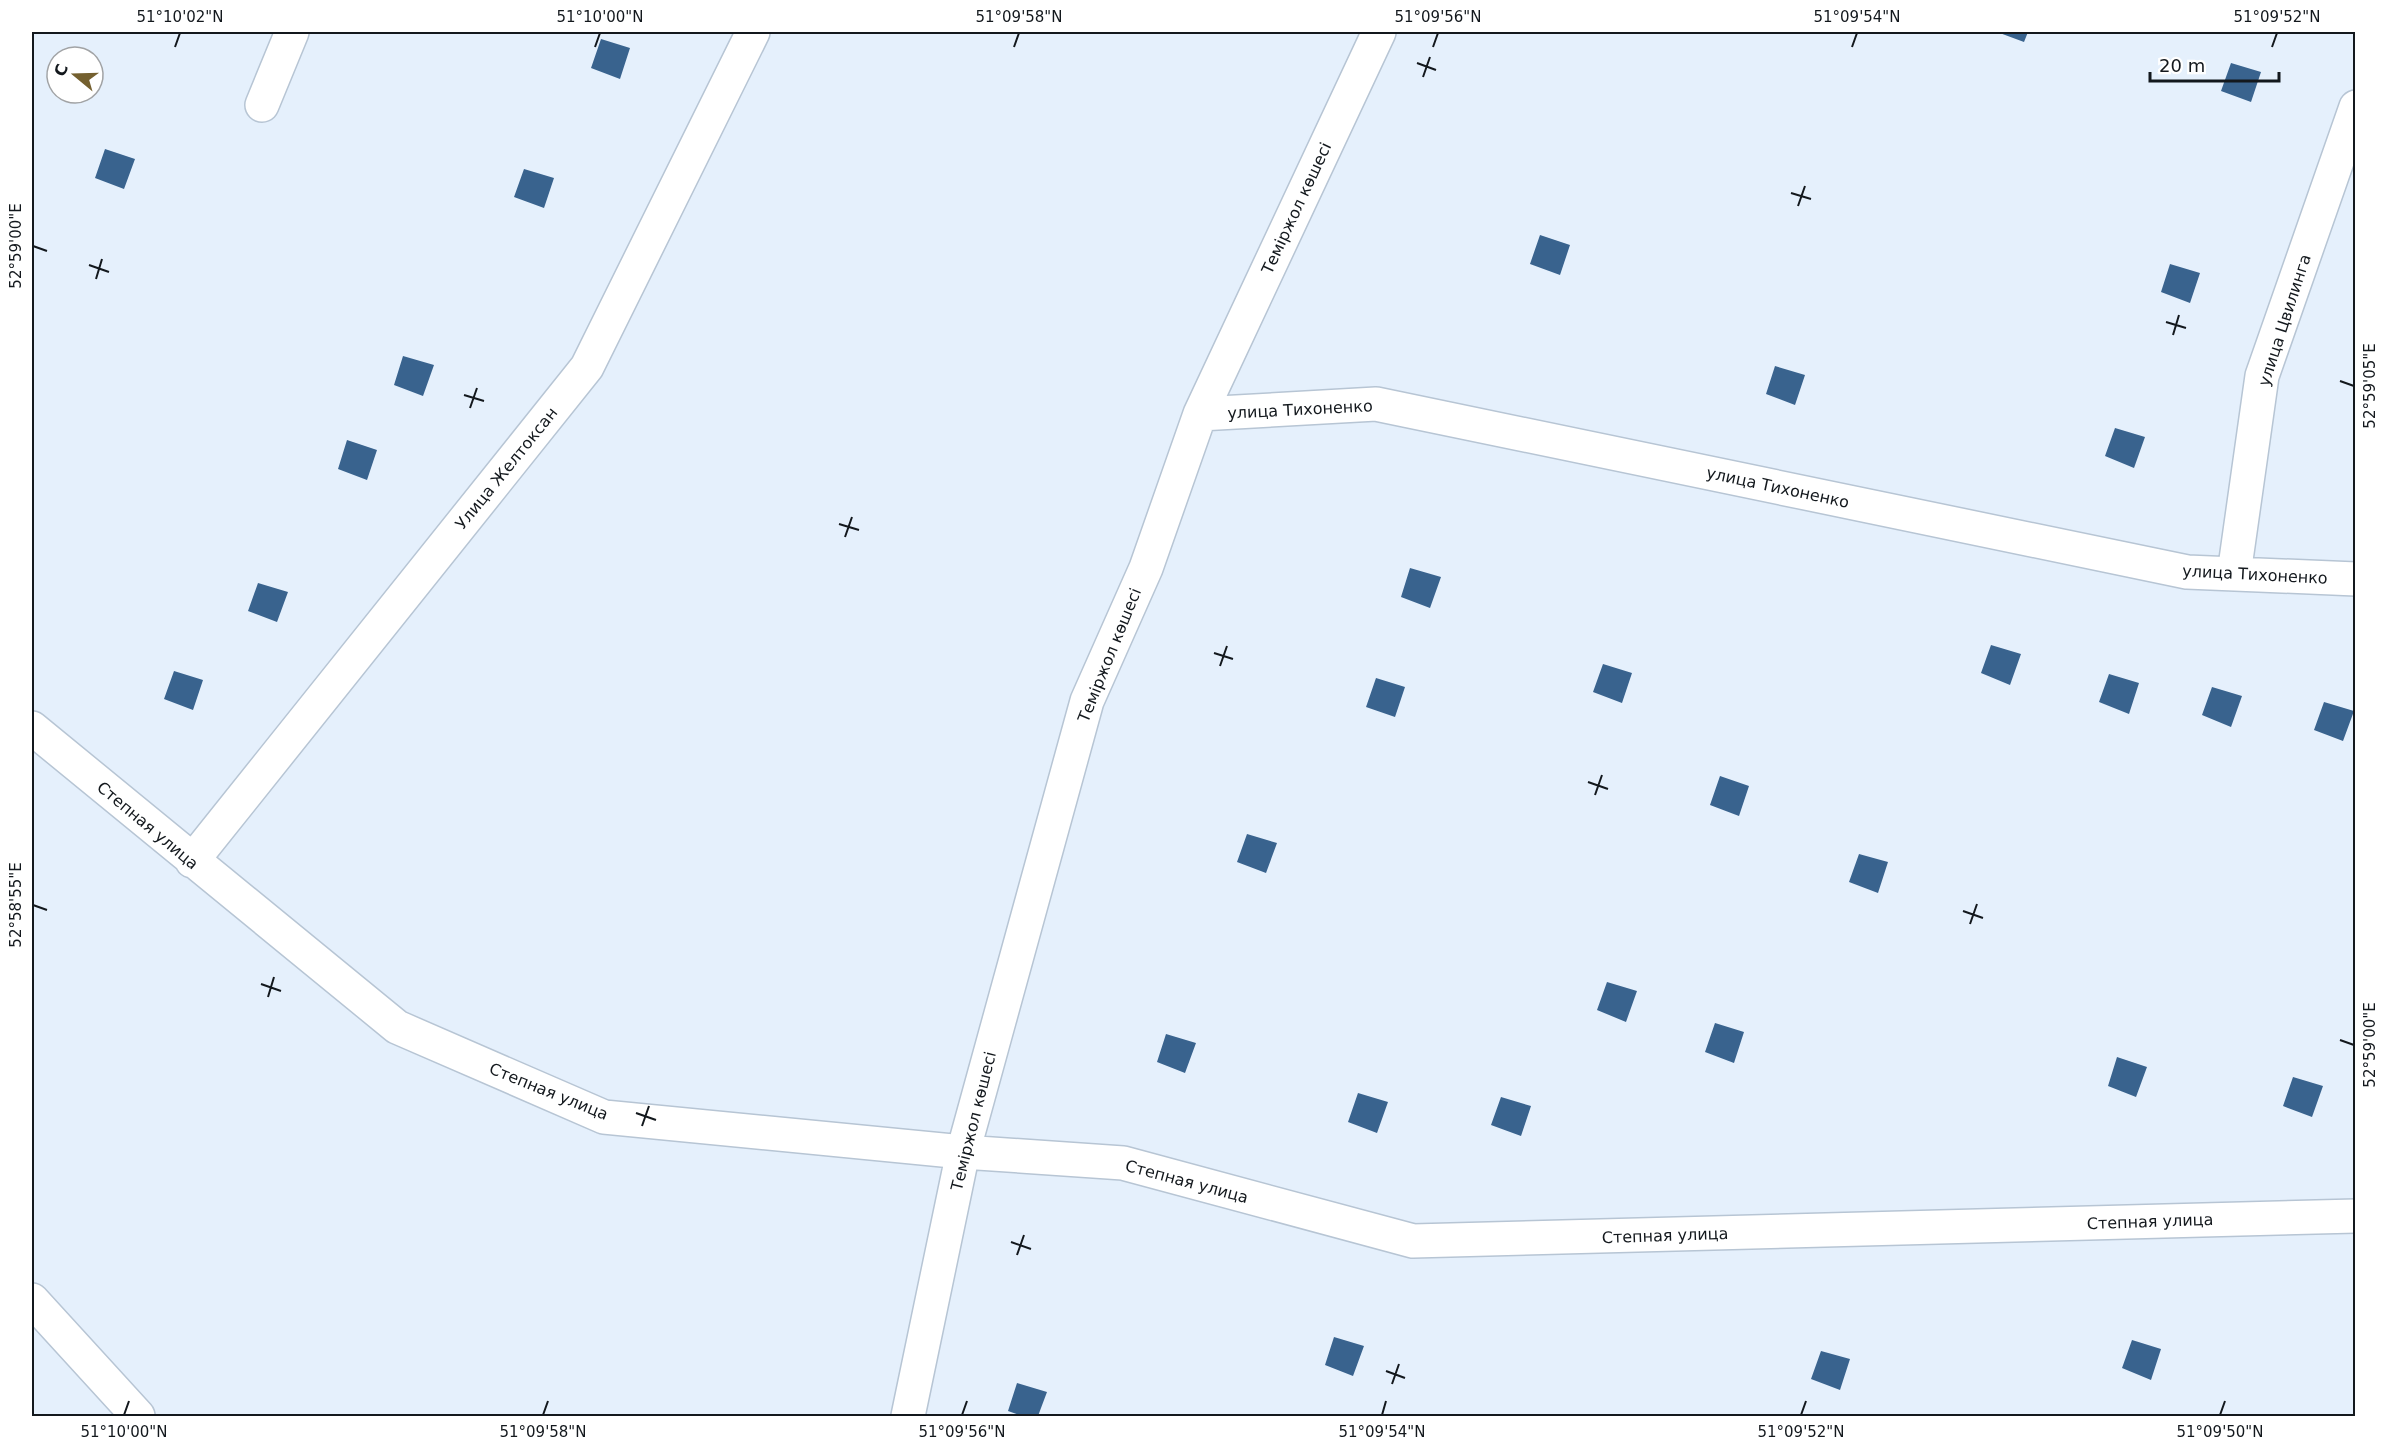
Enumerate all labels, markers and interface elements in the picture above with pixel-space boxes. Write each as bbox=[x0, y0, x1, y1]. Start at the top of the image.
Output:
text: 51°10'02"N bbox=[136, 8, 224, 26]
text: 51°10'00"N bbox=[556, 8, 644, 26]
text: 51°09'58"N bbox=[975, 8, 1063, 26]
text: 51°09'56"N bbox=[1394, 8, 1482, 26]
text: 51°09'54"N bbox=[1813, 8, 1901, 26]
text: 51°09'52"N bbox=[2233, 8, 2321, 26]
north arrow bbox=[45, 45, 105, 105]
scale bar bbox=[2150, 45, 2279, 83]
text: 20 m bbox=[2159, 55, 2205, 76]
text: С bbox=[50, 62, 72, 79]
street label: Теміржол көшесі bbox=[1257, 139, 1335, 278]
text: 52°59'00"E bbox=[7, 203, 25, 289]
street label: улица Цвилинга bbox=[2254, 252, 2315, 388]
text: 52°59'05"E bbox=[2361, 343, 2379, 429]
street label: улица Тихоненко bbox=[1227, 396, 1373, 423]
street label: Улица Желтоксан bbox=[451, 404, 561, 533]
street label: улица Тихоненко bbox=[1705, 463, 1851, 512]
street label: улица Тихоненко bbox=[2182, 561, 2328, 588]
street label: Теміржол көшесі bbox=[1073, 585, 1145, 726]
street label: Степная улица bbox=[93, 777, 202, 873]
text: 52°58'55"E bbox=[7, 862, 25, 948]
text: 52°59'00"E bbox=[2361, 1002, 2379, 1088]
street label: Теміржол көшесі bbox=[947, 1049, 1000, 1194]
street label: Степная улица bbox=[487, 1059, 611, 1124]
street label: Степная улица bbox=[1123, 1156, 1250, 1207]
street label: Степная улица bbox=[2086, 1210, 2214, 1233]
street label: Степная улица bbox=[1601, 1224, 1729, 1247]
text: 51°10'00"N bbox=[80, 1423, 168, 1441]
text: 51°09'58"N bbox=[499, 1423, 587, 1441]
text: 51°09'56"N bbox=[918, 1423, 1006, 1441]
text: 51°09'54"N bbox=[1338, 1423, 1426, 1441]
text: 51°09'52"N bbox=[1757, 1423, 1845, 1441]
text: 51°09'50"N bbox=[2176, 1423, 2264, 1441]

